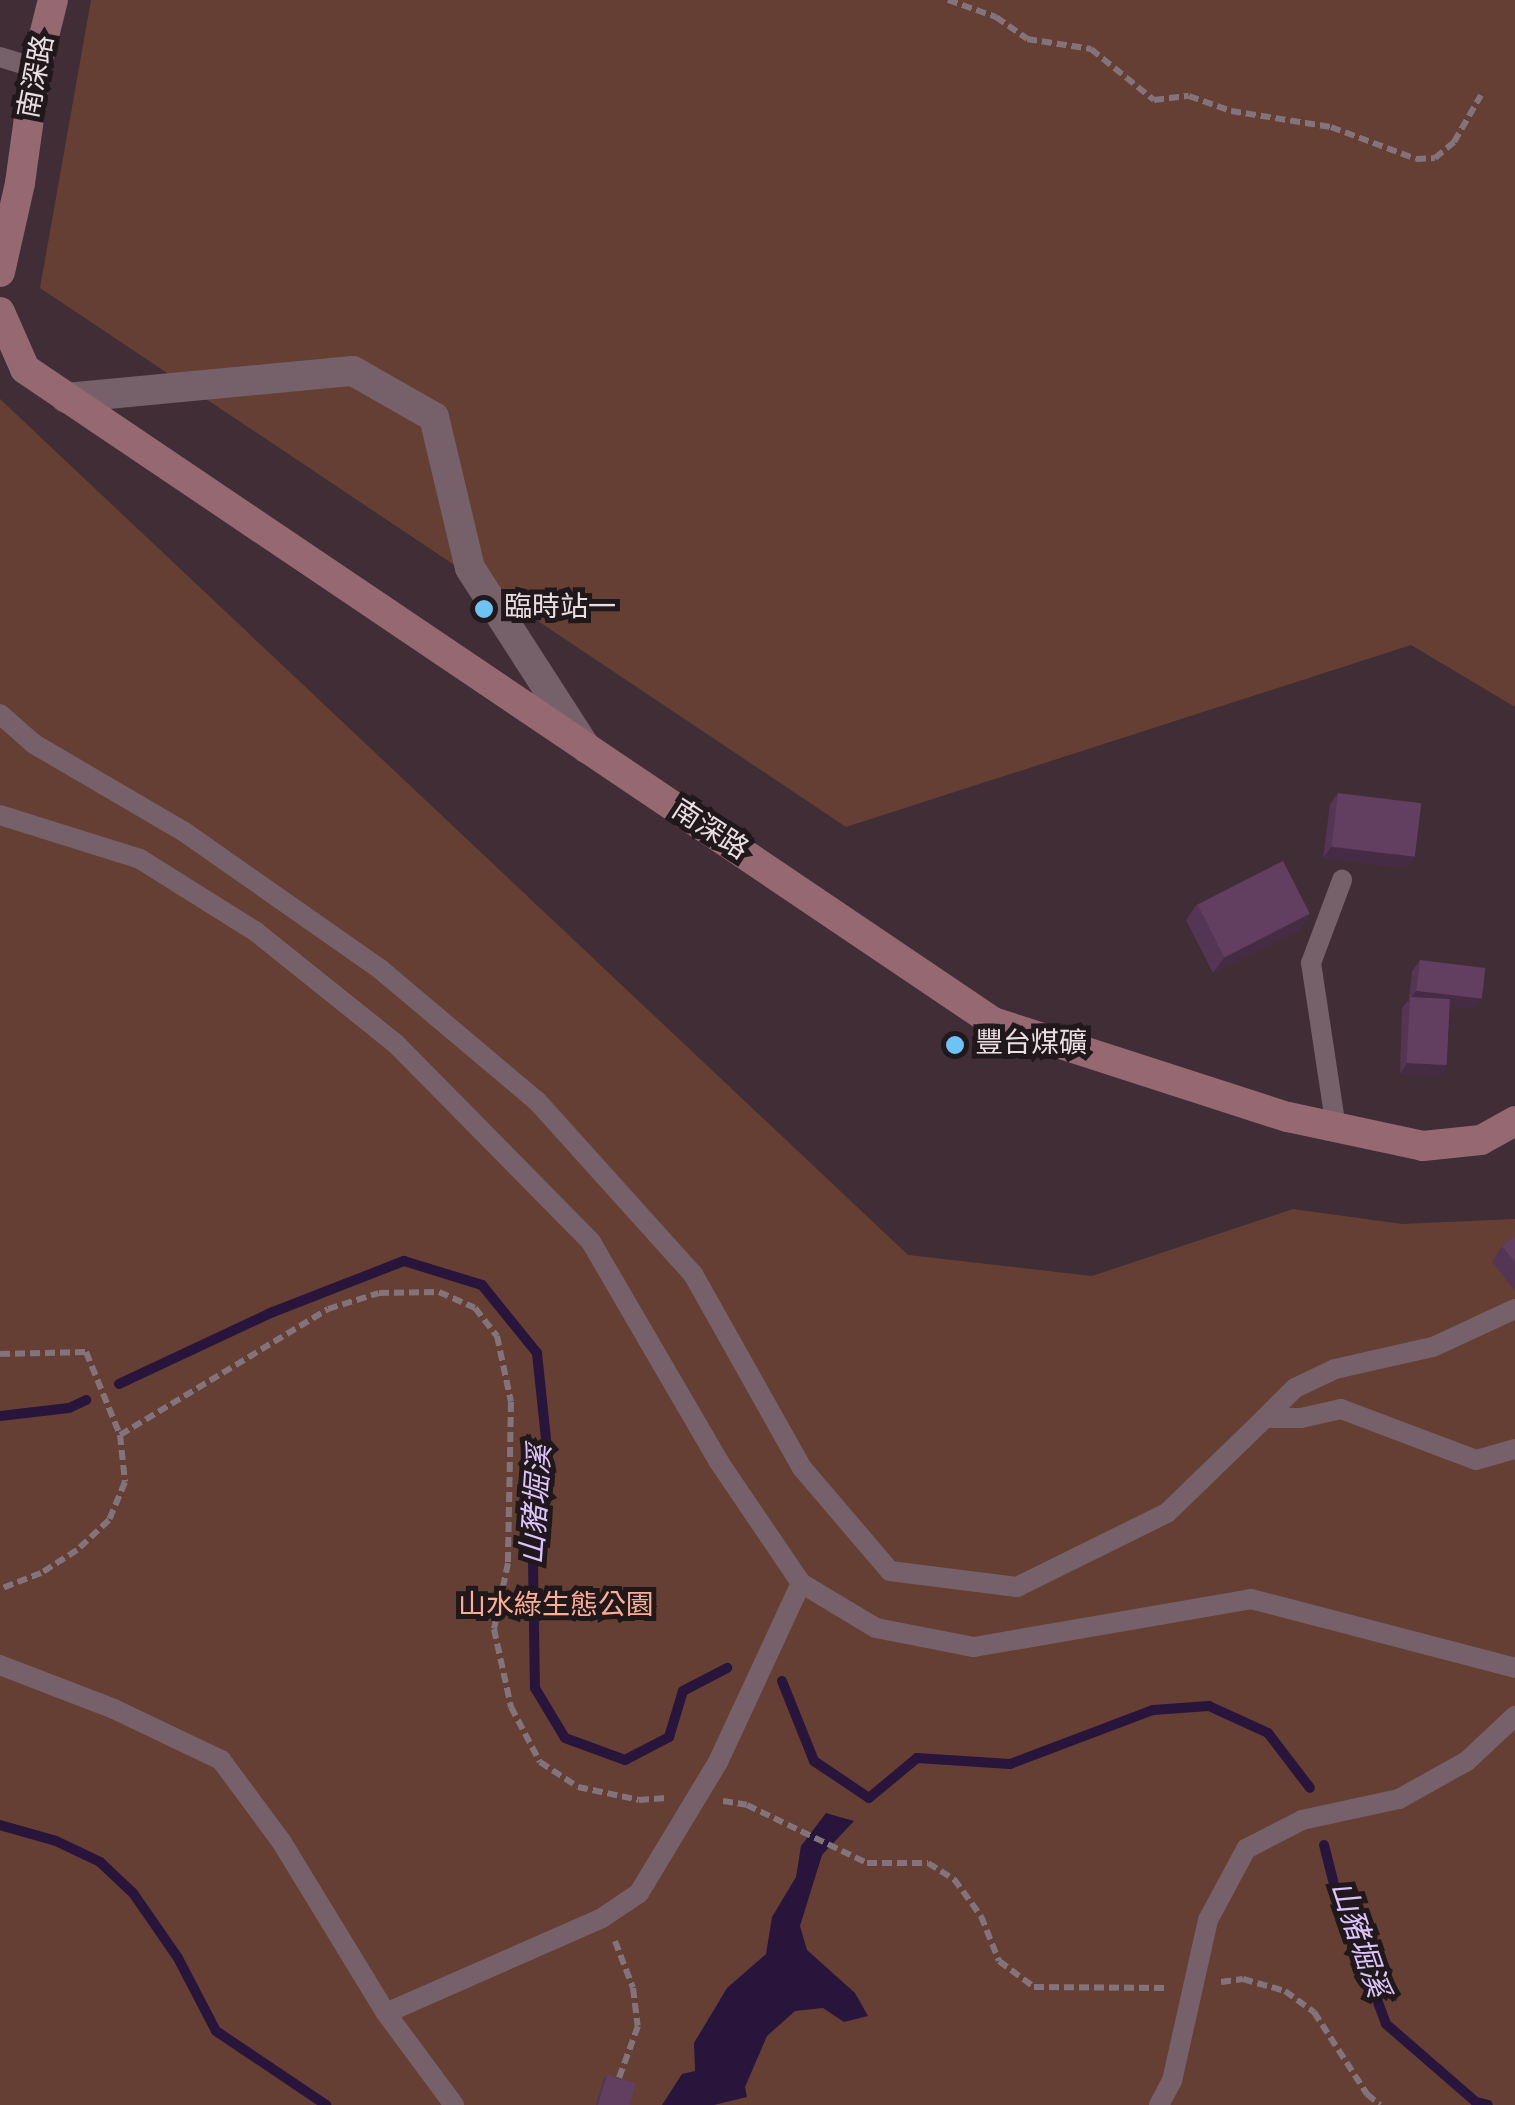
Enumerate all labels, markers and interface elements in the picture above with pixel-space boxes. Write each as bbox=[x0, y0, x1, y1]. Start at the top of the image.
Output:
street label: 南深路 bbox=[13, 33, 63, 121]
place label: 臨時站一 bbox=[504, 592, 616, 626]
marker: 臨時站一 bbox=[473, 598, 495, 620]
street label: 南深路 bbox=[665, 794, 753, 868]
place label: 豐台煤礦 bbox=[975, 1028, 1087, 1062]
marker: 豐台煤礦 bbox=[944, 1034, 966, 1056]
water label: 山豬堀溪 bbox=[517, 1444, 561, 1566]
park label: 山水綠生態公園 bbox=[458, 1590, 654, 1624]
water label: 山豬堀溪 bbox=[1320, 1877, 1394, 2003]

